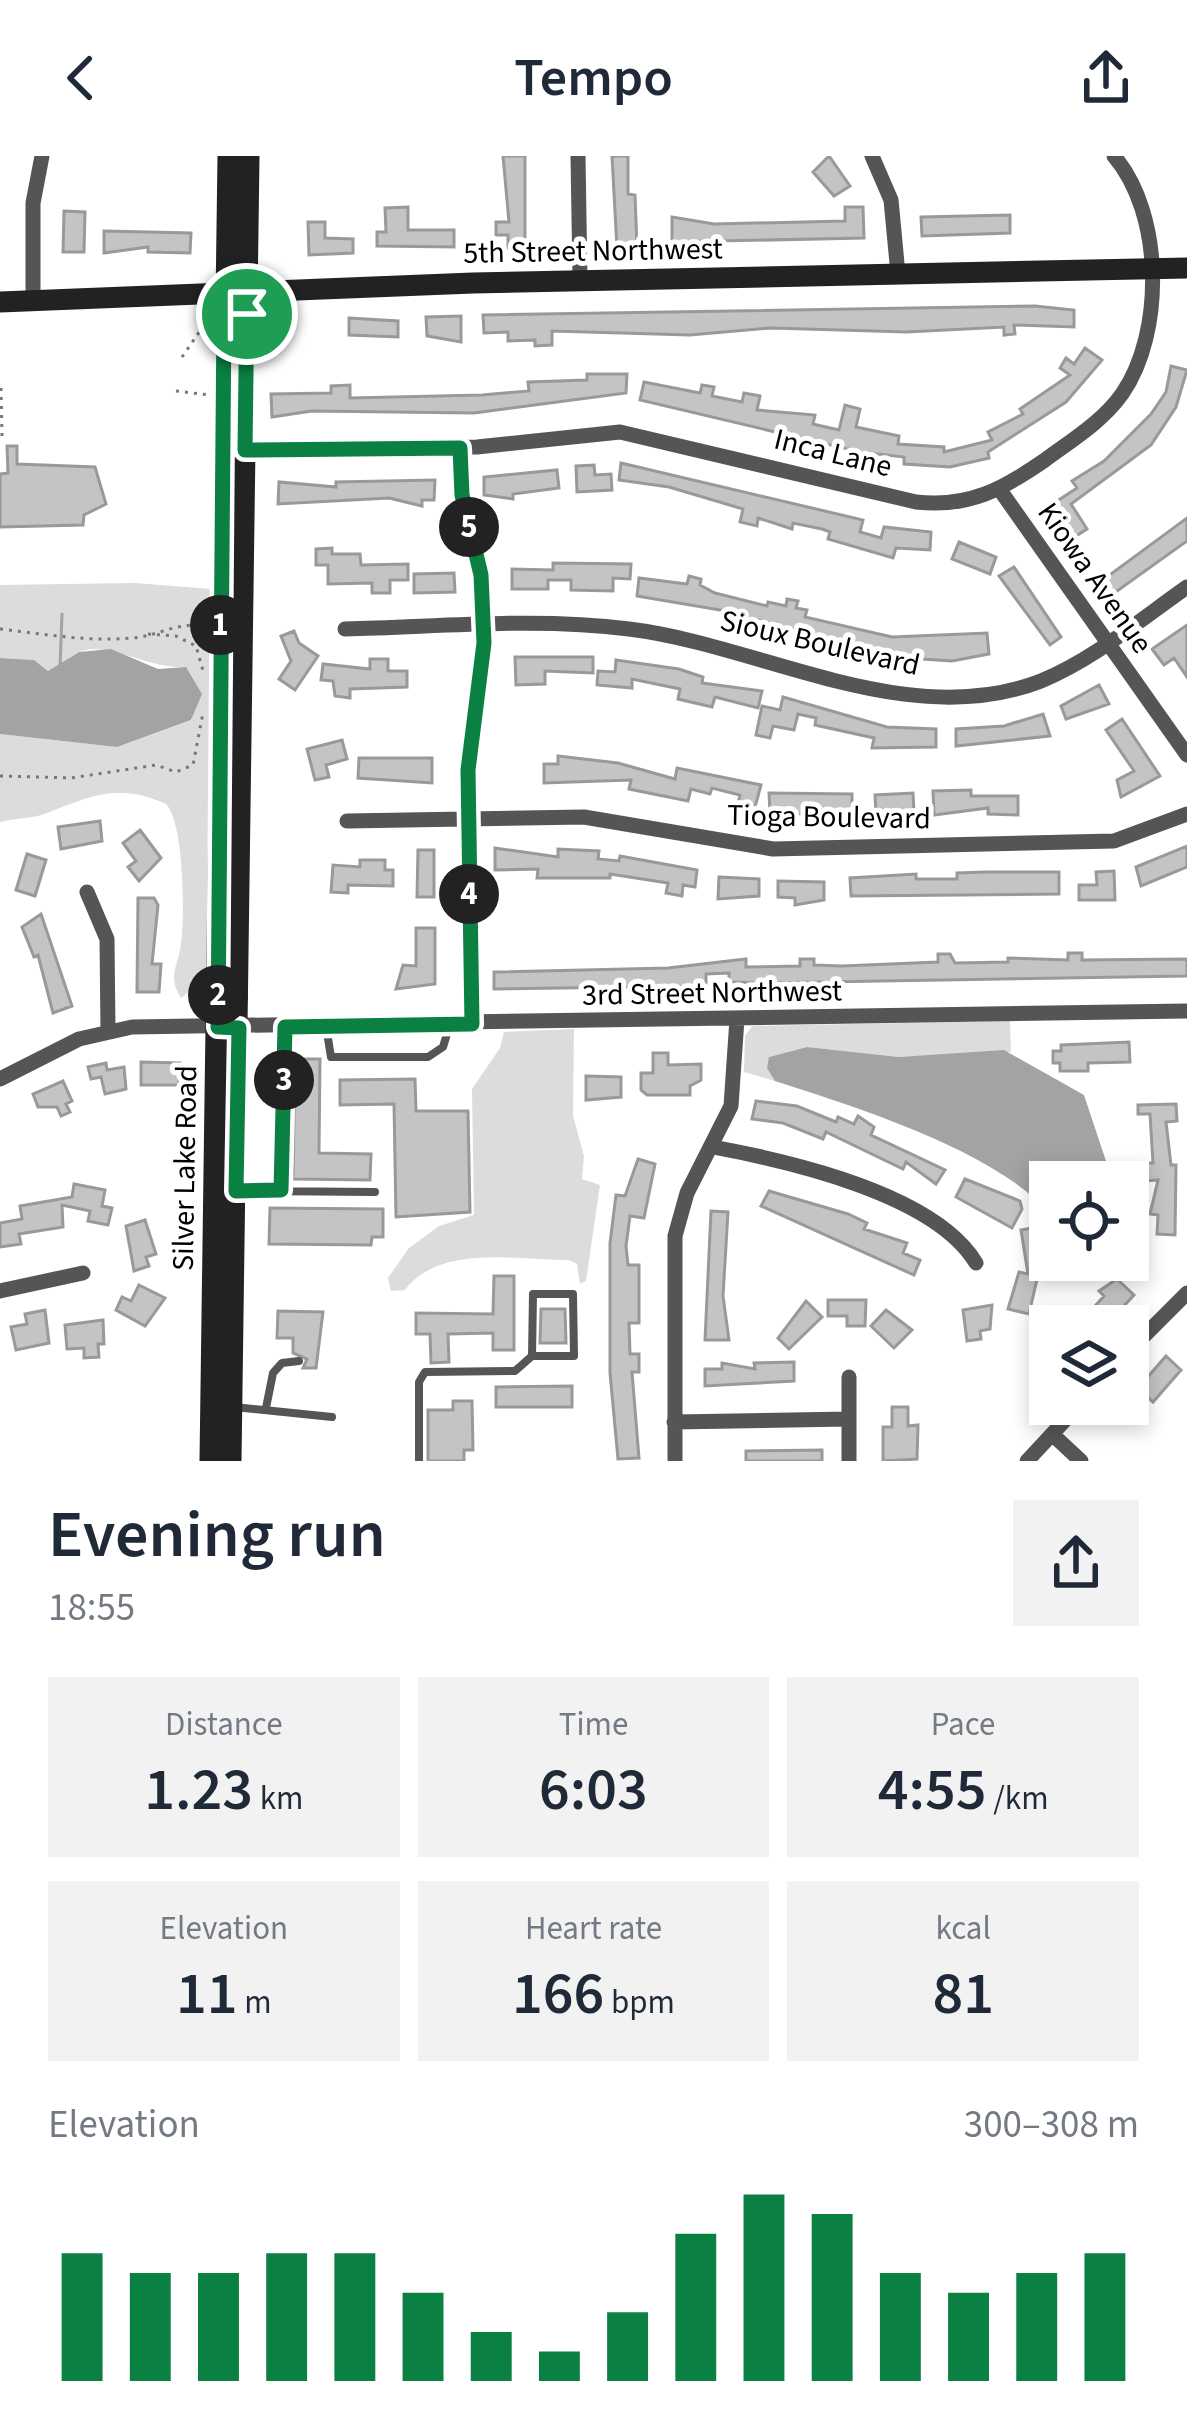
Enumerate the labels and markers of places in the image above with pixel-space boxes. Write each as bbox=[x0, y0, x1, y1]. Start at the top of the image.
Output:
pin bbox=[196, 263, 298, 365]
pin: 5 bbox=[439, 497, 499, 557]
pin: 1 bbox=[190, 595, 250, 655]
pin: 4 bbox=[439, 864, 499, 924]
pin: 2 bbox=[188, 965, 248, 1025]
pin: 3 bbox=[254, 1050, 314, 1110]

